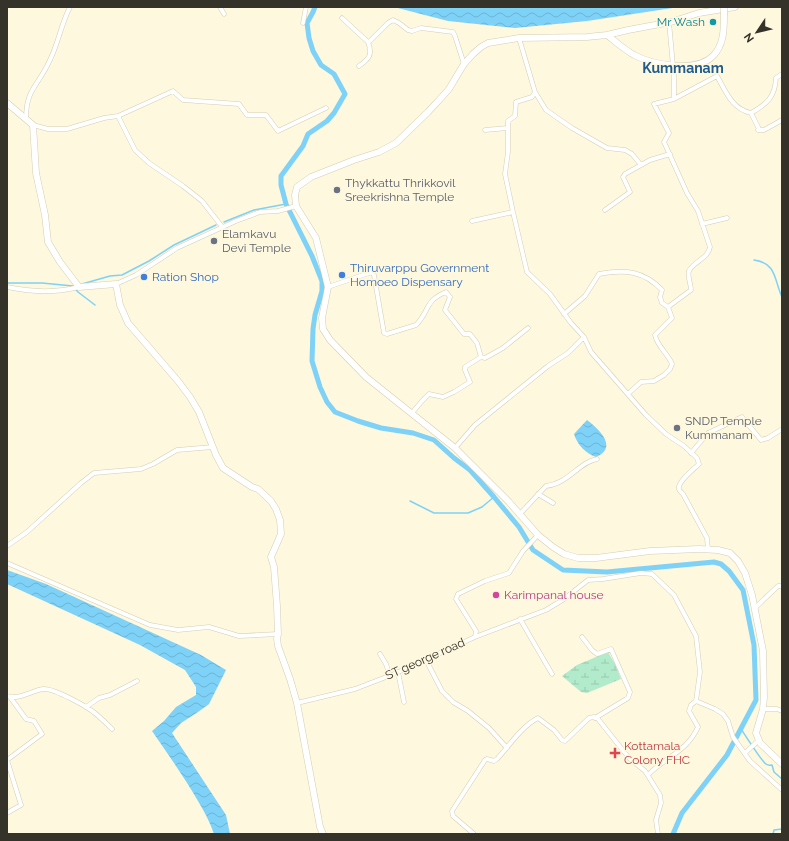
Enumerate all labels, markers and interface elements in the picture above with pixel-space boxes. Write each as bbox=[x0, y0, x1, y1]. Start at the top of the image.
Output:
north arrow bbox=[737, 12, 777, 52]
place label: Mr Wash bbox=[657, 15, 705, 29]
marker: Mr Wash bbox=[708, 17, 718, 27]
text: N bbox=[741, 30, 757, 45]
district label: Kummanam bbox=[642, 60, 724, 76]
place label: Thykkattu Thrikkovil Sreekrishna Temple bbox=[345, 176, 456, 204]
marker: Thykkattu Thrikkovil Sreekrishna Temple bbox=[332, 185, 342, 195]
place label: Elamkavu Devi Temple bbox=[222, 227, 291, 255]
marker: Elamkavu Devi Temple bbox=[209, 236, 219, 246]
place label: Thiruvarppu Government Homoeo Dispensary bbox=[350, 261, 489, 289]
place label: Ration Shop bbox=[152, 270, 219, 284]
marker: Thiruvarppu Government Homoeo Dispensary bbox=[337, 270, 347, 280]
marker: Ration Shop bbox=[139, 272, 149, 282]
place label: SNDP Temple Kummanam bbox=[685, 414, 762, 442]
marker: SNDP Temple Kummanam bbox=[672, 423, 682, 433]
place label: Karimpanal house bbox=[504, 588, 604, 602]
marker: Karimpanal house bbox=[491, 590, 501, 600]
street label: ST george road bbox=[383, 635, 467, 683]
place label: Kottamala Colony FHC bbox=[624, 739, 690, 767]
marker: Kottamala Colony FHC bbox=[609, 747, 621, 759]

